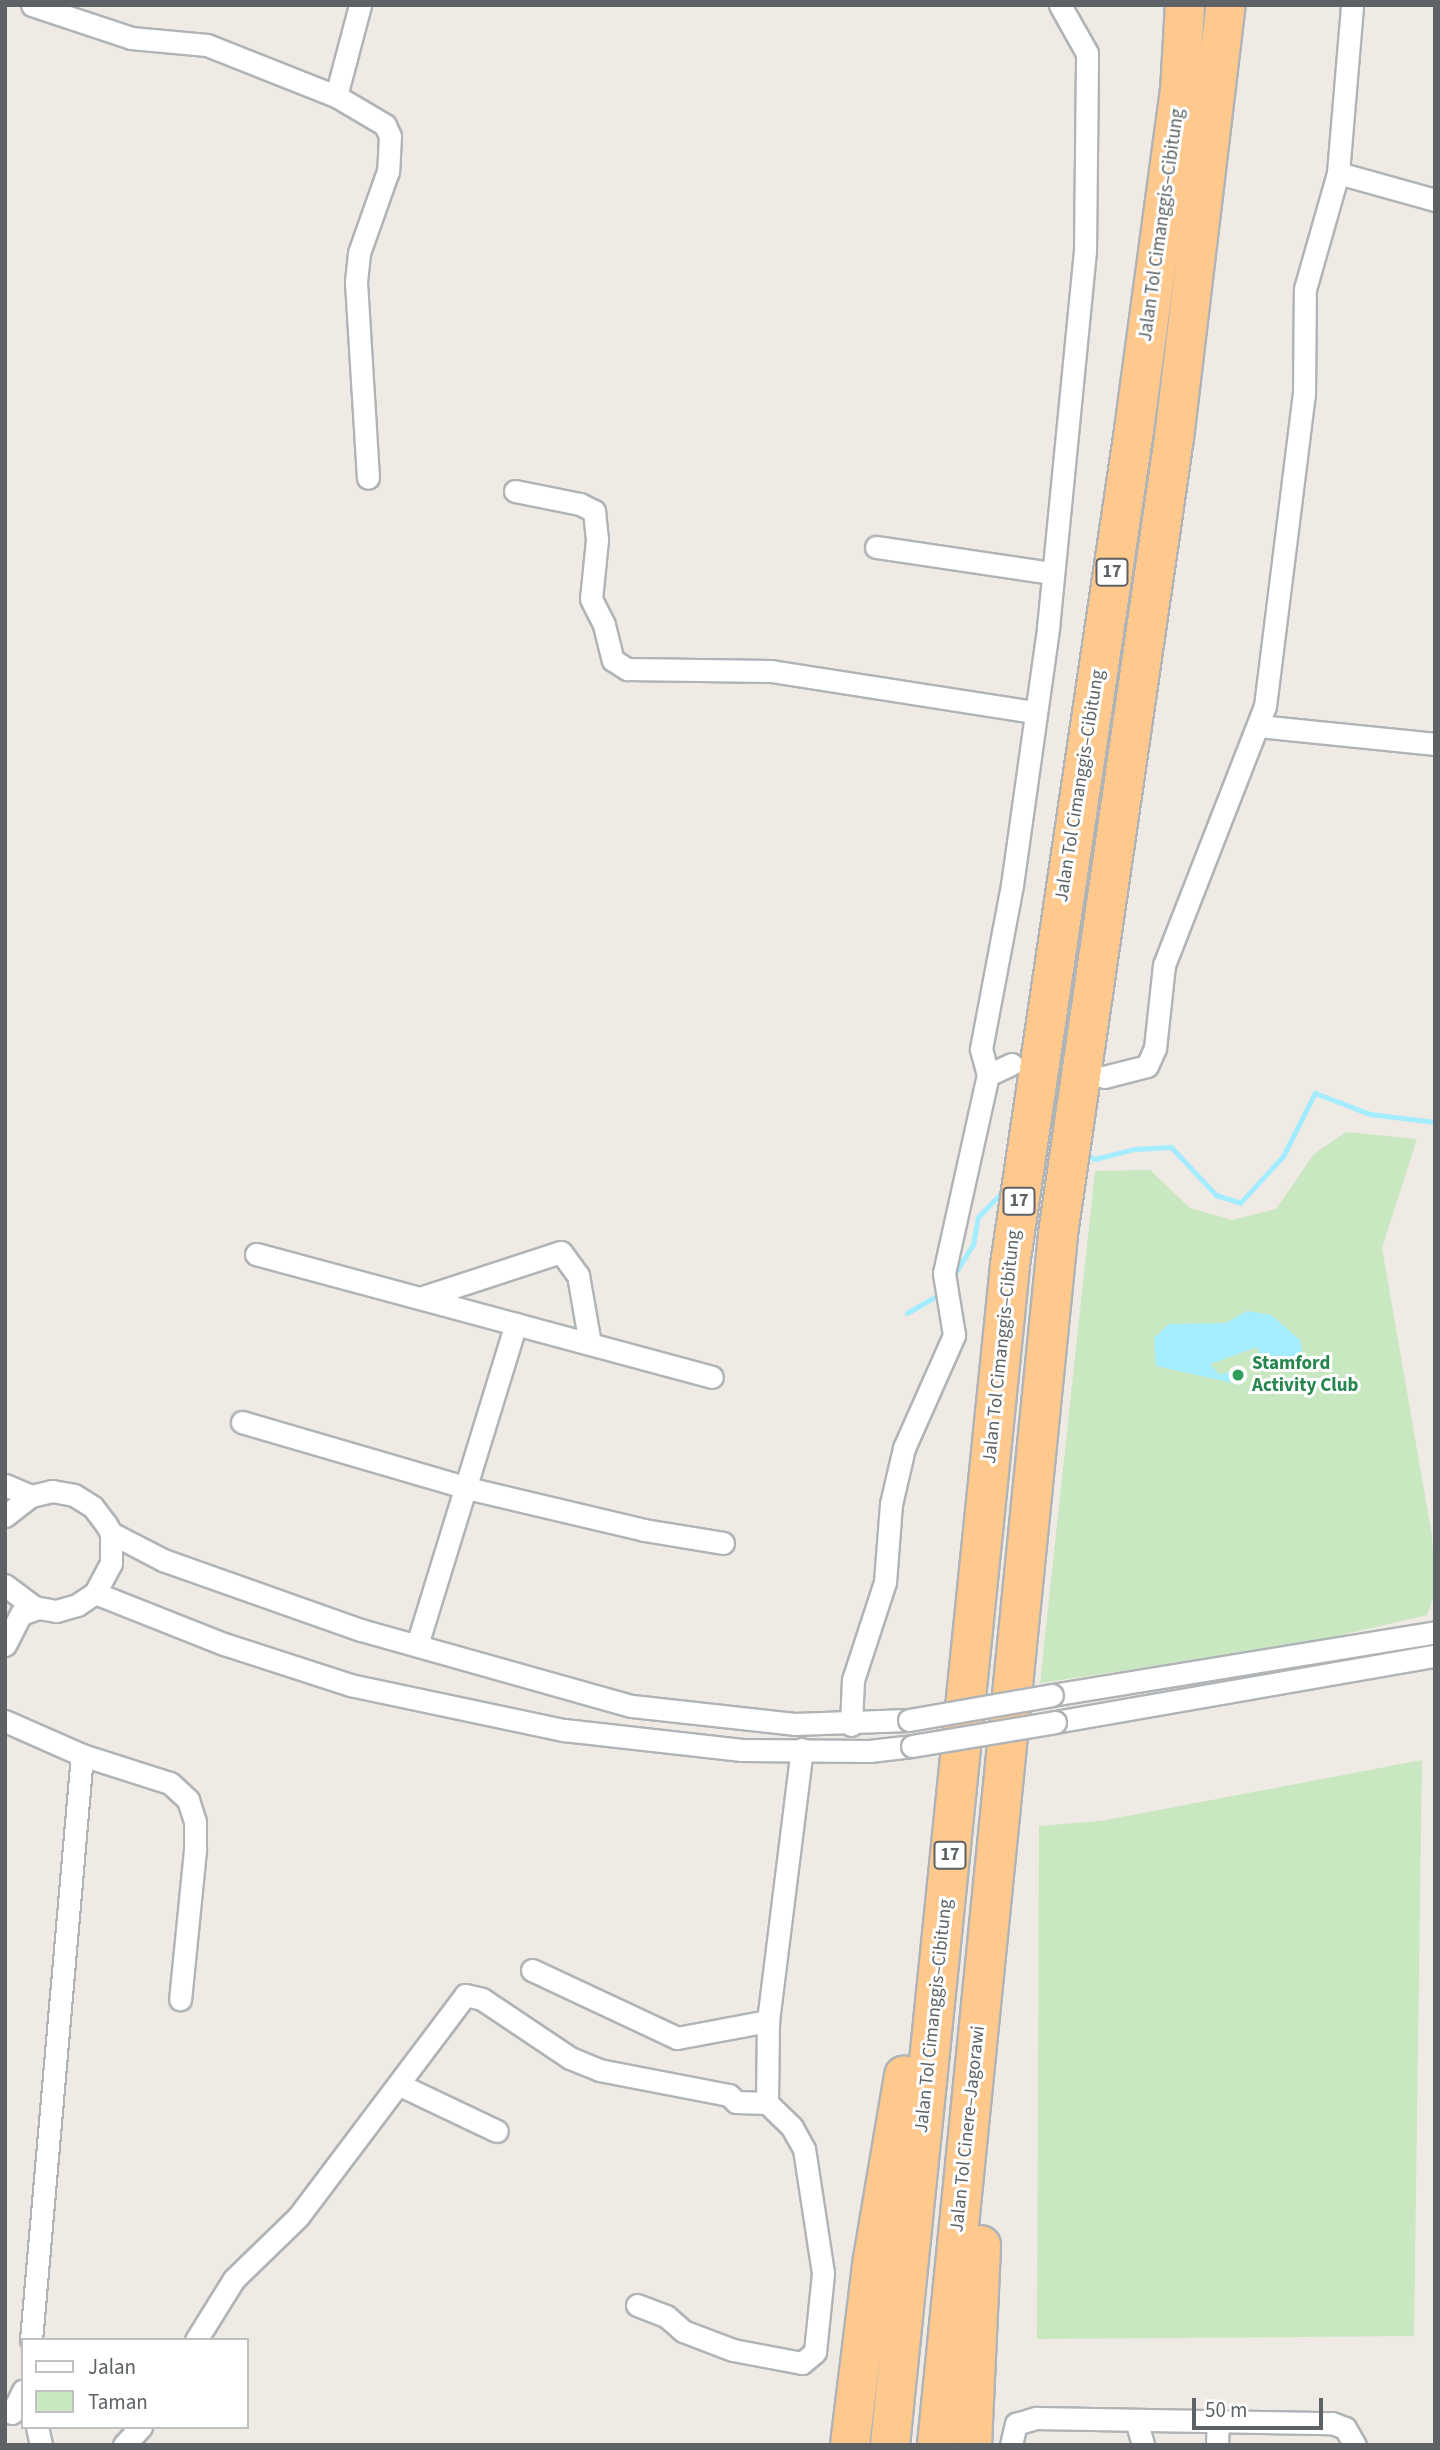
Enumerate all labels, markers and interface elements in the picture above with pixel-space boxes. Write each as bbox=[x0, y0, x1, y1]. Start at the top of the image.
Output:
street label: Jalan Tol Cimanggis–Cibitung bbox=[1134, 107, 1190, 343]
road number: 17 bbox=[1094, 558, 1130, 586]
street label: Jalan Tol Cimanggis–Cibitung bbox=[1050, 668, 1110, 904]
road number: 17 bbox=[1002, 1186, 1036, 1216]
street label: Jalan Tol Cimanggis–Cibitung bbox=[978, 1229, 1026, 1465]
place label: Stamford Activity Club bbox=[1252, 1353, 1358, 1397]
marker: Stamford Activity Club bbox=[1230, 1367, 1246, 1383]
road number: 17 bbox=[932, 1840, 968, 1870]
street label: Jalan Tol Cimanggis–Cibitung bbox=[910, 1898, 958, 2134]
street label: Jalan Tol Cinere–Jagorawi bbox=[946, 2025, 990, 2233]
legend bbox=[21, 2338, 248, 2429]
text: Jalan bbox=[88, 2352, 136, 2382]
scale bar bbox=[1195, 2384, 1326, 2428]
text: Taman bbox=[88, 2387, 148, 2417]
text: 50 m bbox=[1205, 2395, 1247, 2425]

